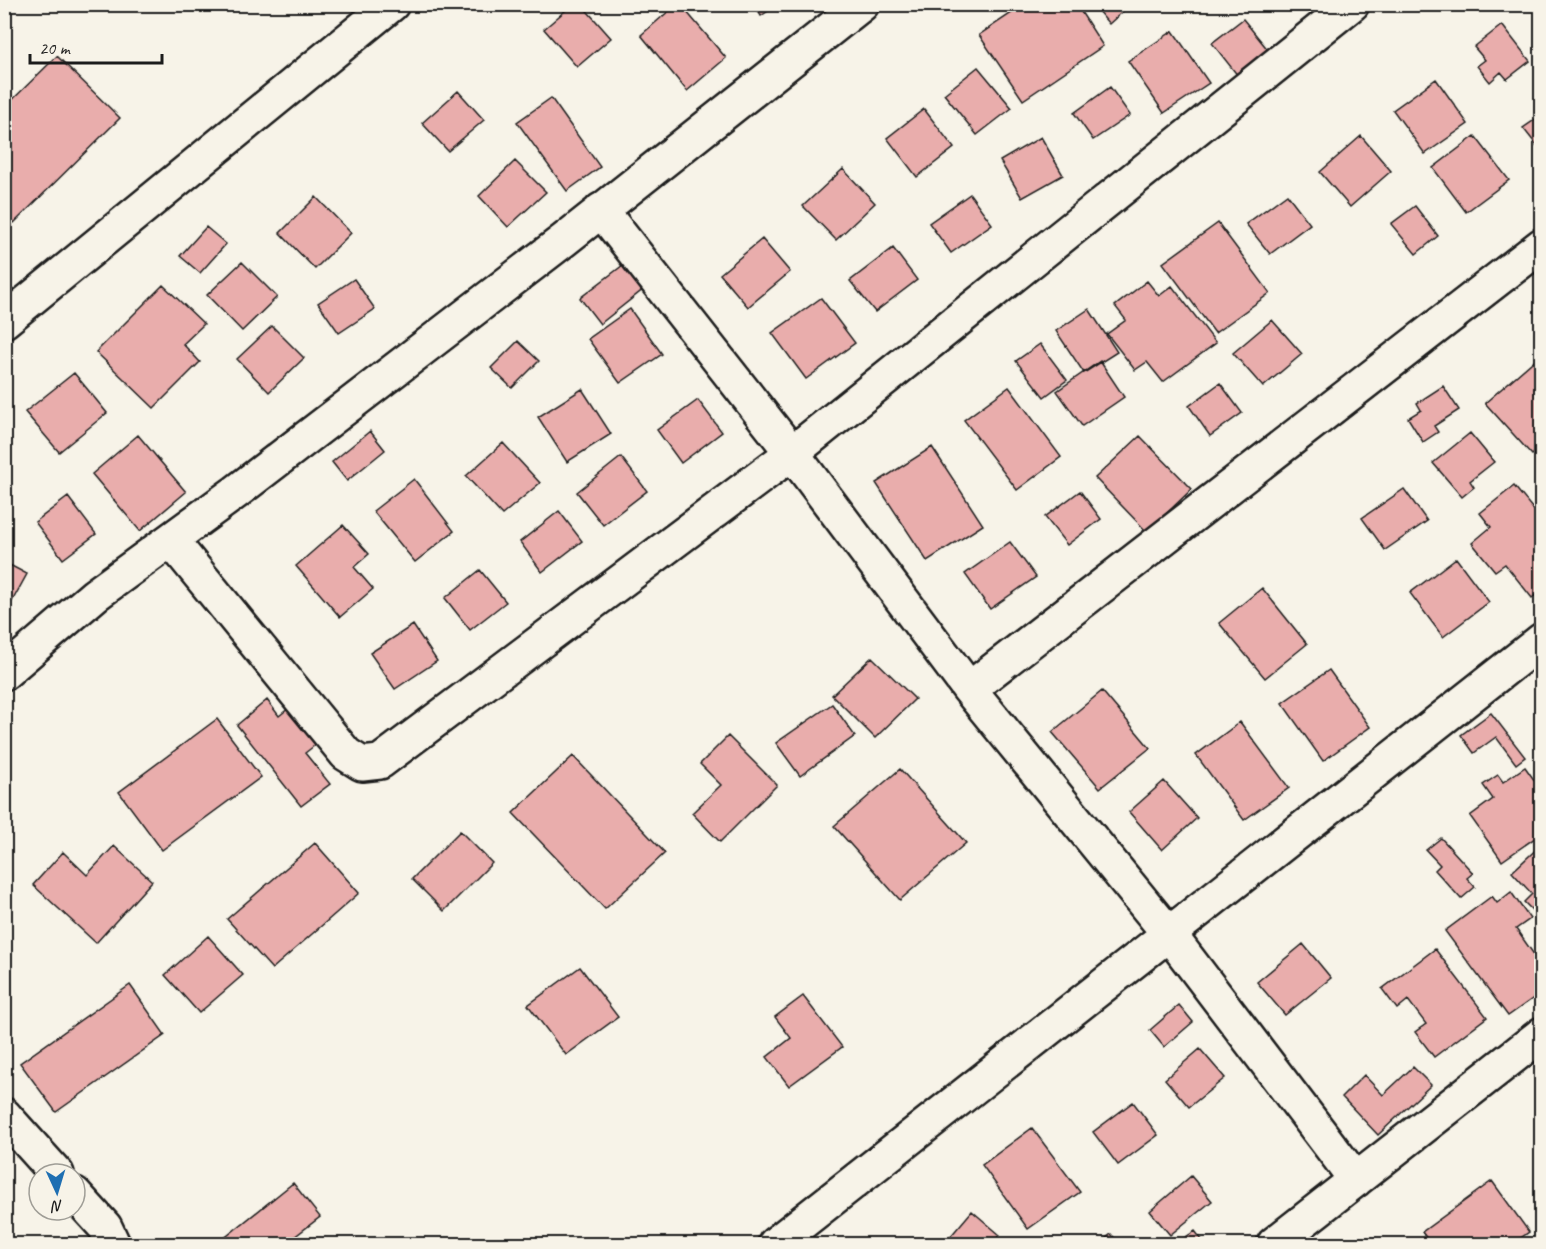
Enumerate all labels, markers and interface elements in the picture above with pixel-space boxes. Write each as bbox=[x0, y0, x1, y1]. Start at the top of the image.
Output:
scale bar bbox=[30, 27, 162, 65]
text: 20 m bbox=[39, 37, 72, 59]
north arrow bbox=[27, 1162, 87, 1222]
text: N bbox=[49, 1196, 64, 1217]

